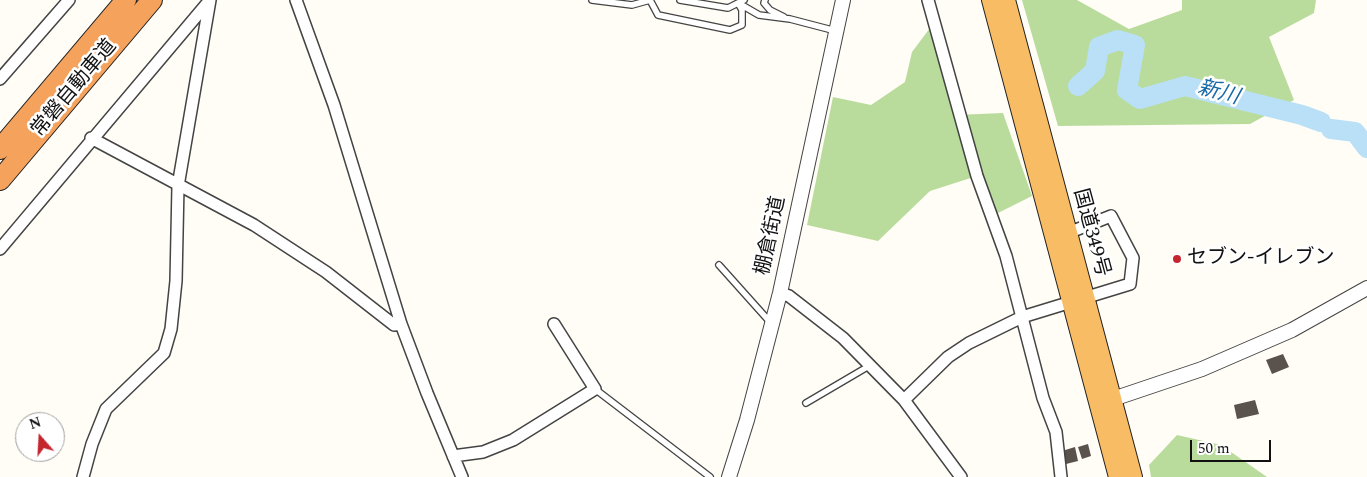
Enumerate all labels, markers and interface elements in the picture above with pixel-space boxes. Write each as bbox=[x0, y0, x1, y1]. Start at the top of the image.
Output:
street label: 常磐自動車道 bbox=[27, 35, 123, 143]
water label: 新川 bbox=[1194, 76, 1242, 112]
street label: 国道349号 bbox=[1067, 186, 1113, 280]
street label: 棚倉街道 bbox=[752, 194, 792, 278]
place label: セブン-イレブン bbox=[1187, 247, 1334, 271]
marker: セブン-イレブン bbox=[1171, 253, 1183, 265]
north arrow bbox=[15, 412, 65, 462]
text: N bbox=[26, 412, 44, 435]
scale bar bbox=[1192, 430, 1273, 462]
text: 50 m bbox=[1198, 437, 1230, 460]

